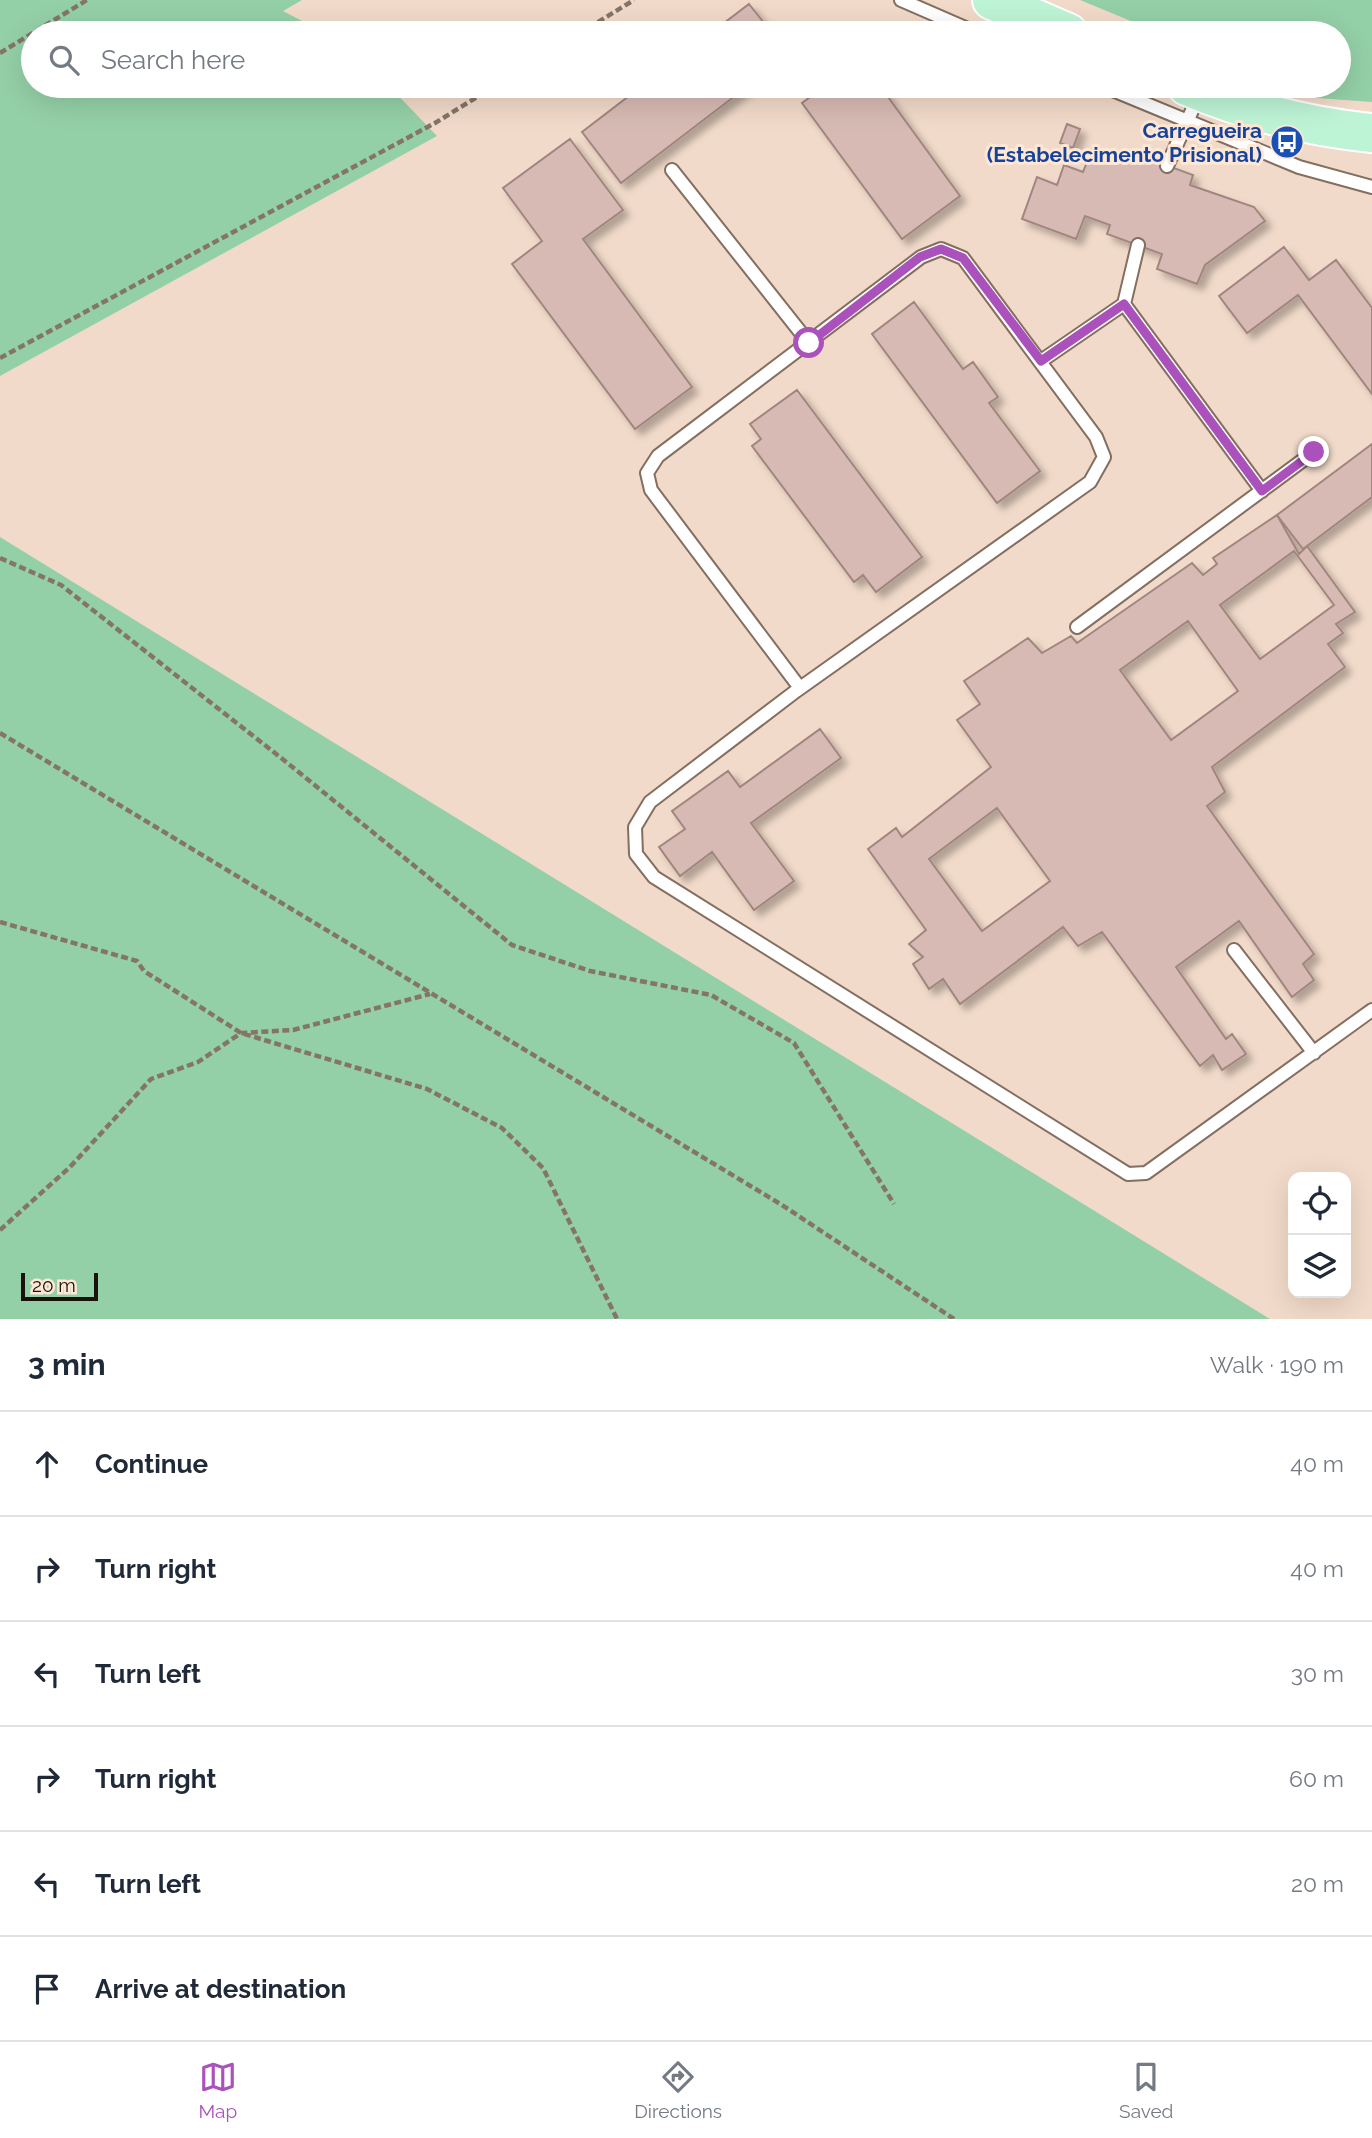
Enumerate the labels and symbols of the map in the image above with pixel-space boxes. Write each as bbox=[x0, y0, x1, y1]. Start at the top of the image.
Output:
place label: Carregueira (Estabelecimento Prisional) bbox=[987, 118, 1262, 167]
bus stop icon: Carregueira (Estabelecimento Prisional) bbox=[1268, 123, 1306, 161]
route start bbox=[793, 327, 824, 358]
route end bbox=[1298, 436, 1329, 467]
scale bar bbox=[21, 1270, 98, 1302]

